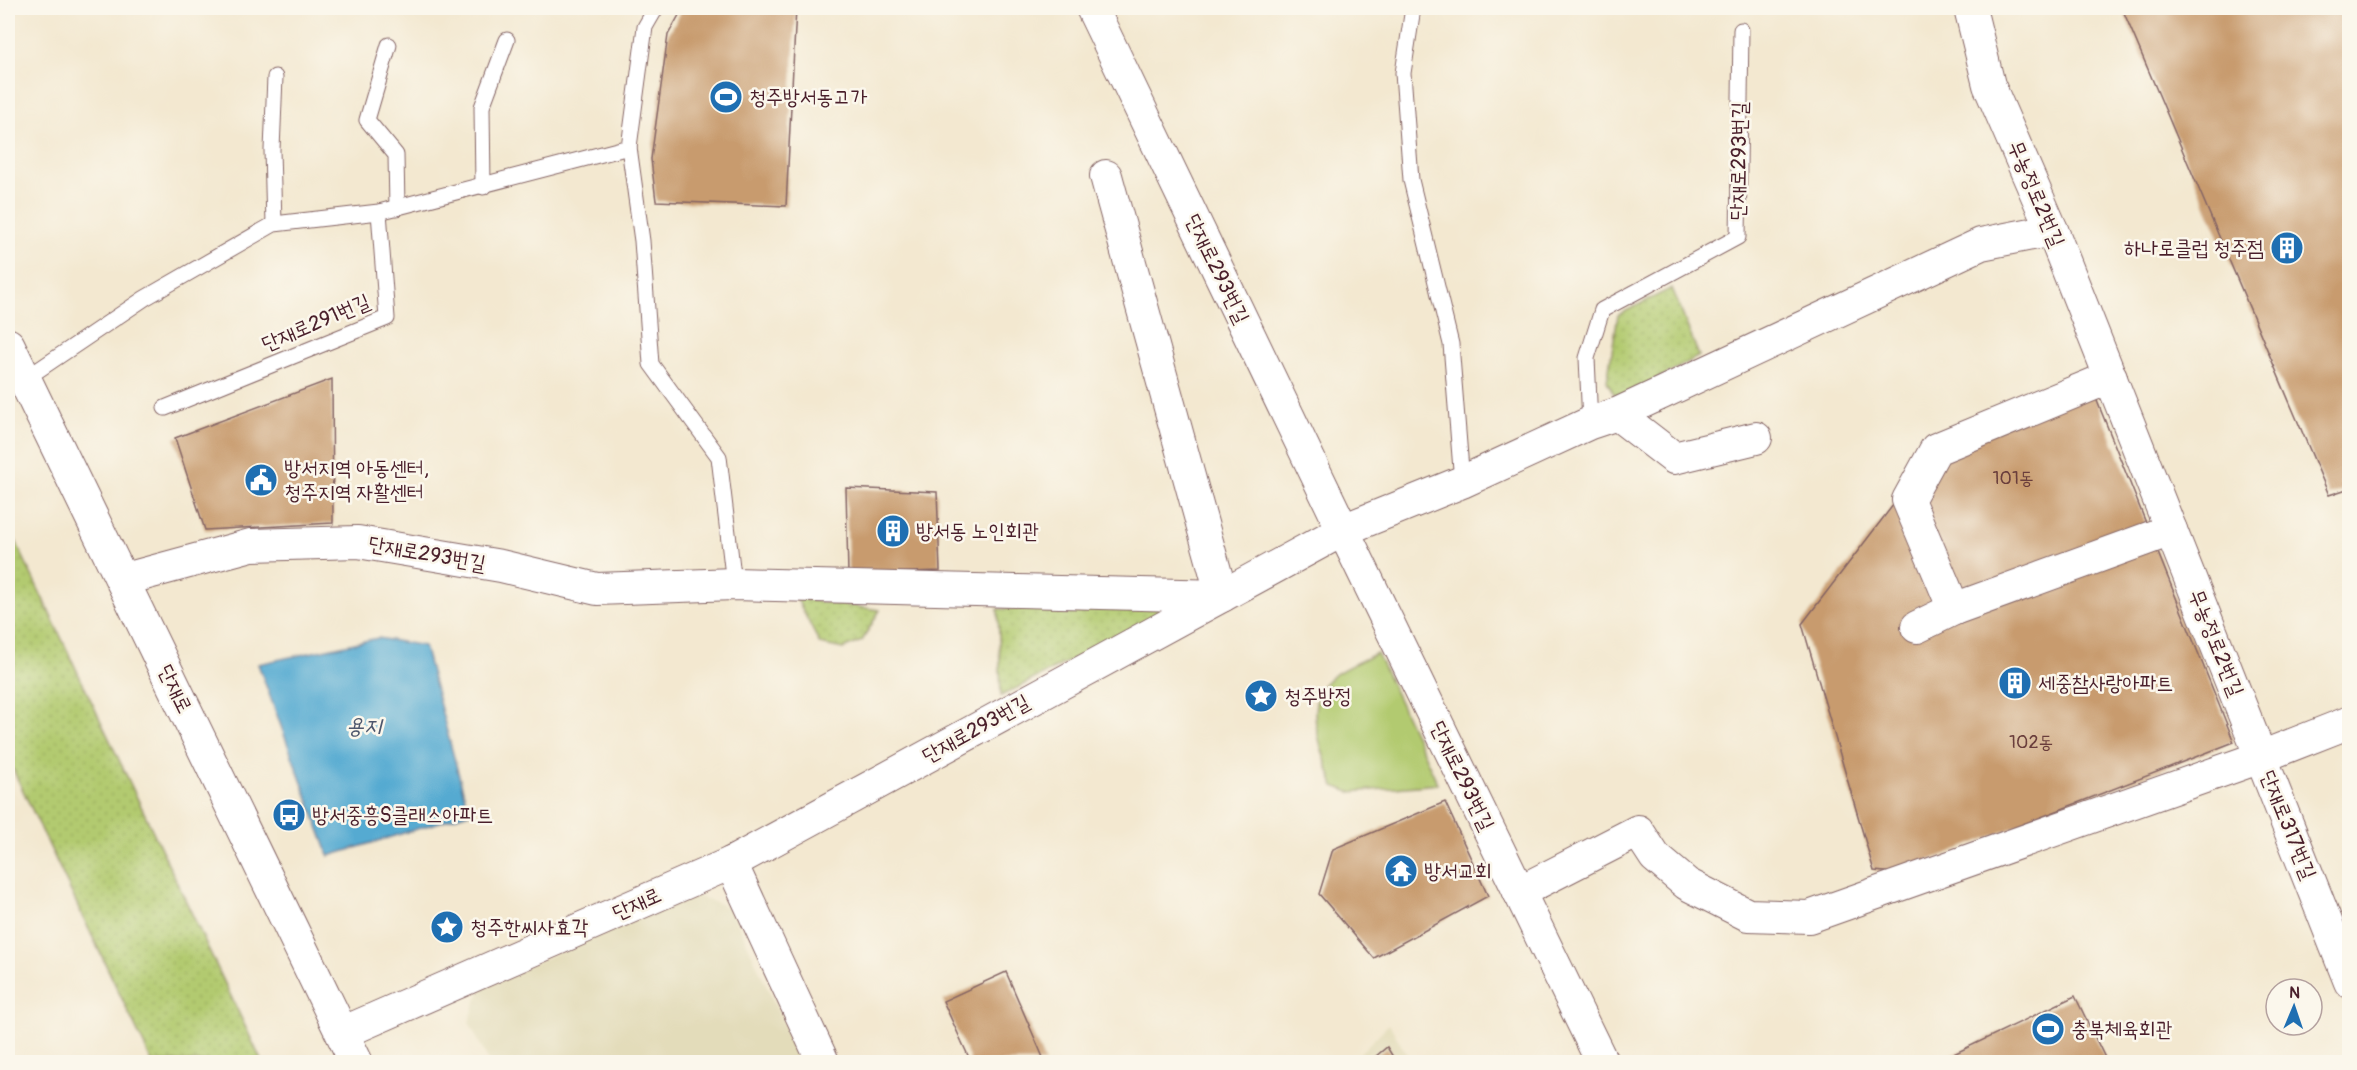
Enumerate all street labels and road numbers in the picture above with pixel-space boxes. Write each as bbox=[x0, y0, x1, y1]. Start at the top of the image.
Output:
street label: 단재로293번길 bbox=[1724, 101, 1754, 221]
street label: 무농정로2번길 bbox=[2001, 137, 2071, 251]
street label: 단재로293번길 bbox=[1179, 210, 1255, 328]
street label: 단재로291번길 bbox=[258, 288, 374, 358]
street label: 단재로293번길 bbox=[366, 530, 488, 578]
street label: 무농정로2번길 bbox=[2182, 585, 2250, 701]
street label: 단재로 bbox=[152, 660, 198, 718]
street label: 단재로293번길 bbox=[918, 688, 1035, 770]
street label: 단재로293번길 bbox=[1424, 717, 1500, 835]
street label: 단재로317번길 bbox=[2254, 766, 2322, 884]
street label: 단재로 bbox=[608, 881, 666, 927]

